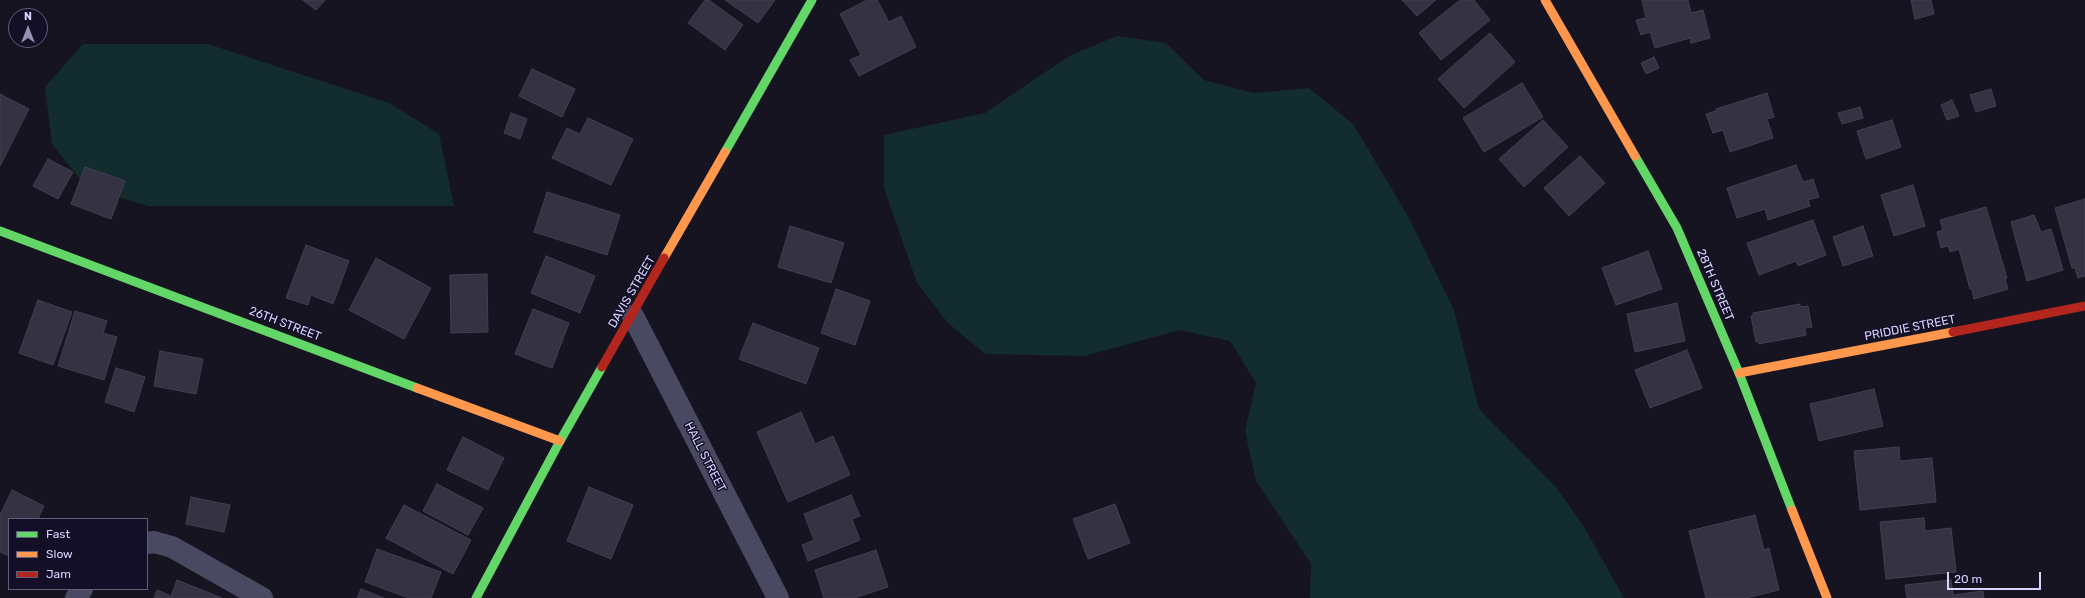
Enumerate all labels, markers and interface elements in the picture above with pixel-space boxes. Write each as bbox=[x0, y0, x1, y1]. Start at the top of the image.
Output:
north arrow bbox=[8, 8, 48, 48]
text: N bbox=[24, 10, 32, 23]
street label: 28TH STREET bbox=[1693, 247, 1737, 323]
street label: DAVIS STREET bbox=[606, 253, 658, 331]
street label: 26TH STREET bbox=[247, 304, 323, 344]
street label: PRIDDIE STREET bbox=[1863, 312, 1957, 344]
street label: HALL STREET bbox=[681, 420, 729, 494]
legend bbox=[8, 518, 148, 590]
text: Fast bbox=[46, 527, 70, 541]
text: Slow bbox=[46, 547, 73, 561]
scale bar bbox=[1949, 564, 2043, 590]
text: Jam bbox=[46, 567, 71, 581]
text: 20 m bbox=[1954, 572, 1982, 586]

